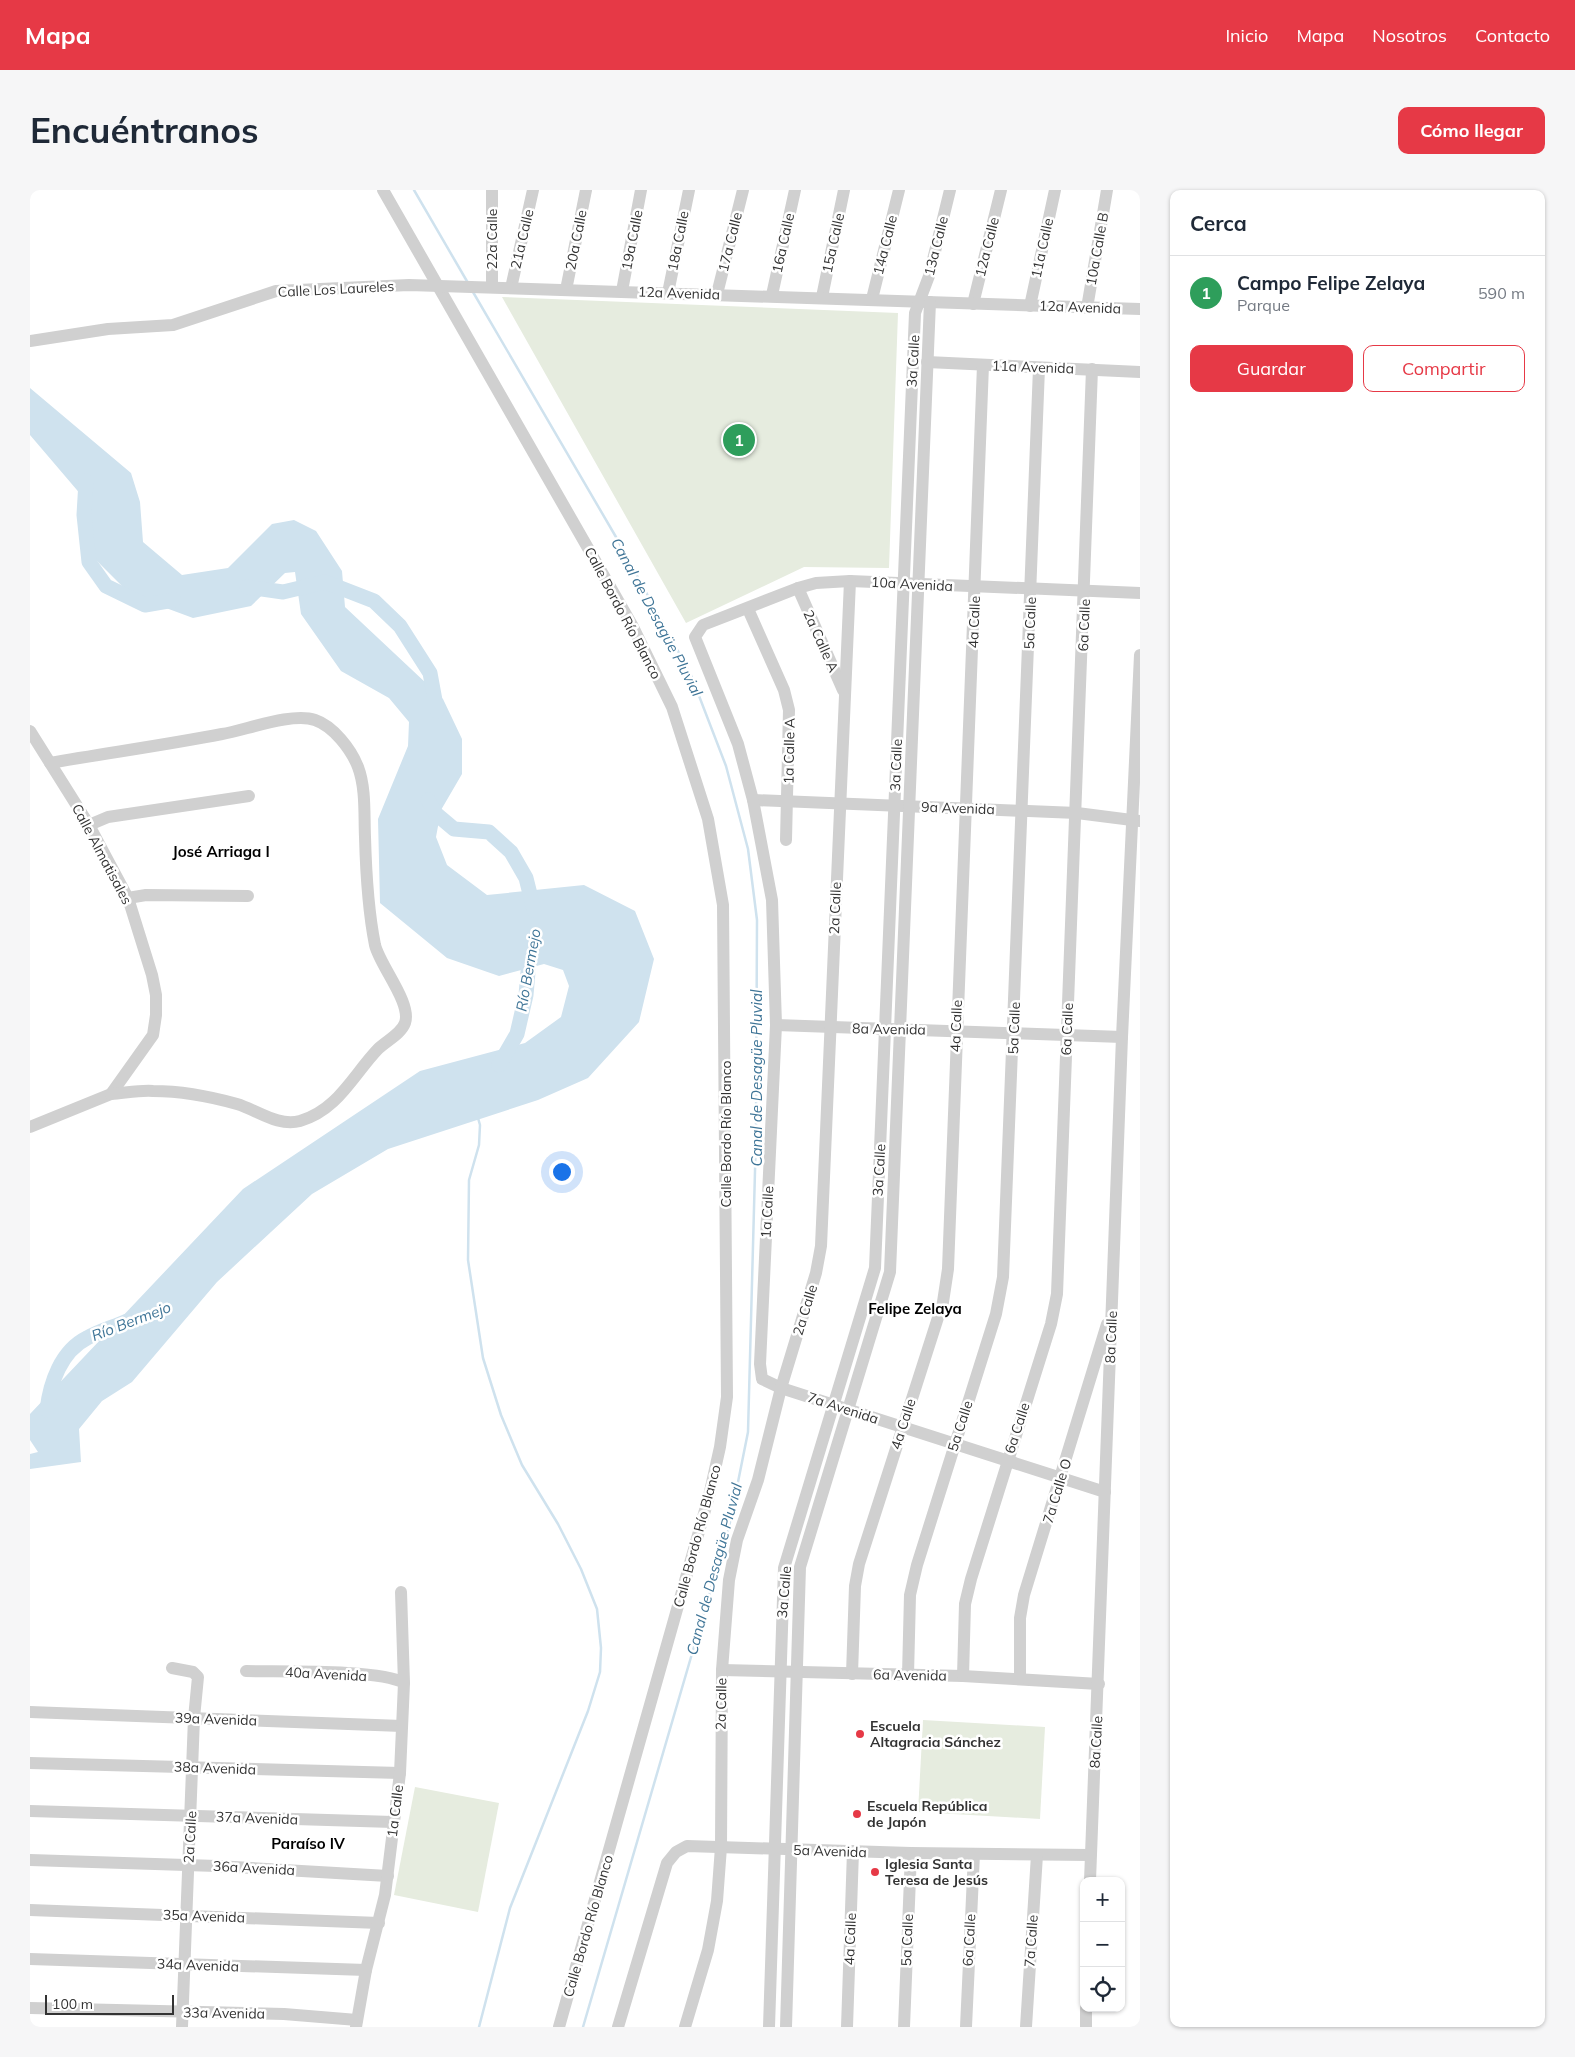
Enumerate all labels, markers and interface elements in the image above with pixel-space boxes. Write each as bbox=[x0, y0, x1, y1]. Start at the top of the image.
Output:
text: Mapa bbox=[25, 20, 91, 50]
text: Inicio bbox=[1225, 24, 1268, 47]
text: Mapa bbox=[1296, 24, 1344, 47]
text: Nosotros bbox=[1372, 24, 1447, 47]
text: Contacto bbox=[1475, 24, 1550, 47]
button: Cómo llegar bbox=[1398, 107, 1545, 154]
text: Encuéntranos bbox=[30, 108, 259, 152]
street label: 21a Calle bbox=[506, 207, 538, 271]
street label: 20a Calle bbox=[561, 208, 591, 272]
street label: 19a Calle bbox=[617, 208, 647, 272]
street label: 22a Calle bbox=[483, 209, 501, 269]
street label: 18a Calle bbox=[663, 209, 693, 273]
street label: 17a Calle bbox=[714, 210, 746, 274]
text: Cerca bbox=[1190, 210, 1247, 236]
street label: 16a Calle bbox=[768, 211, 798, 275]
street label: 15a Calle bbox=[818, 211, 848, 275]
street label: 10a Calle B bbox=[1082, 211, 1112, 287]
street label: 14a Calle bbox=[869, 213, 901, 277]
street label: 13a Calle bbox=[920, 214, 952, 278]
street label: 12a Calle bbox=[971, 215, 1003, 279]
street label: 11a Calle bbox=[1027, 216, 1057, 280]
text: Campo Felipe Zelaya bbox=[1237, 271, 1425, 295]
street label: Calle Los Laureles bbox=[277, 277, 395, 301]
street label: 12a Avenida bbox=[638, 283, 720, 303]
text: 1 bbox=[1201, 283, 1211, 303]
text: 590 m bbox=[1478, 283, 1525, 303]
text: Parque bbox=[1237, 295, 1290, 315]
street label: 12a Avenida bbox=[1039, 297, 1121, 317]
street label: 3a Calle bbox=[903, 334, 923, 388]
button: Guardar bbox=[1190, 345, 1353, 392]
button: Compartir bbox=[1363, 345, 1525, 392]
street label: 11a Avenida bbox=[992, 357, 1074, 377]
pin: 1 bbox=[723, 421, 755, 459]
water label: Canal de Desagüe Pluvial bbox=[607, 534, 707, 700]
street label: Calle Bordo Río Blanco bbox=[581, 544, 665, 682]
street label: 10a Avenida bbox=[871, 573, 953, 595]
street label: 4a Calle bbox=[964, 595, 984, 649]
street label: 5a Calle bbox=[1020, 596, 1040, 650]
street label: 6a Calle bbox=[1074, 598, 1094, 652]
street label: 2a Calle A bbox=[799, 607, 843, 676]
street label: 1a Calle A bbox=[779, 717, 799, 784]
street label: 3a Calle bbox=[886, 738, 906, 792]
street label: 9a Avenida bbox=[921, 798, 995, 818]
street label: Calle Almatisales bbox=[68, 801, 136, 907]
district label: José Arriaga I bbox=[172, 842, 270, 861]
street label: 2a Calle bbox=[825, 881, 845, 935]
water label: Río Bermejo bbox=[511, 927, 545, 1013]
water label: Canal de Desagüe Pluvial bbox=[747, 989, 766, 1167]
street label: 4a Calle bbox=[946, 999, 966, 1053]
street label: 5a Calle bbox=[1004, 1001, 1024, 1055]
street label: 6a Calle bbox=[1057, 1002, 1077, 1056]
street label: 8a Avenida bbox=[852, 1019, 926, 1039]
street label: Calle Bordo Río Blanco bbox=[717, 1060, 735, 1208]
street label: 3a Calle bbox=[869, 1143, 889, 1197]
your location bbox=[549, 1159, 575, 1185]
street label: 1a Calle bbox=[757, 1185, 777, 1239]
street label: 2a Calle bbox=[789, 1282, 821, 1338]
water label: Río Bermejo bbox=[89, 1297, 174, 1345]
district label: Felipe Zelaya bbox=[868, 1299, 962, 1318]
street label: 8a Calle bbox=[1101, 1310, 1121, 1364]
street label: 7a Avenida bbox=[805, 1388, 881, 1428]
street label: 4a Calle bbox=[886, 1396, 920, 1452]
street label: 5a Calle bbox=[943, 1398, 977, 1454]
street label: 6a Calle bbox=[1000, 1400, 1034, 1456]
street label: 7a Calle O bbox=[1039, 1456, 1075, 1526]
street label: Calle Bordo Río Blanco bbox=[669, 1463, 725, 1609]
water label: Canal de Desagüe Pluvial bbox=[682, 1481, 746, 1657]
street label: 3a Calle bbox=[773, 1565, 795, 1619]
street label: 40a Avenida bbox=[285, 1663, 367, 1685]
street label: 6a Avenida bbox=[873, 1665, 947, 1685]
street label: 2a Calle bbox=[712, 1678, 730, 1730]
street label: 39a Avenida bbox=[175, 1709, 257, 1729]
street label: 8a Calle bbox=[1086, 1715, 1106, 1769]
place label: Escuela Altagracia Sánchez bbox=[870, 1717, 1001, 1751]
marker: Escuela Altagracia Sánchez bbox=[854, 1728, 866, 1740]
street label: 38a Avenida bbox=[174, 1758, 256, 1778]
street label: 1a Calle bbox=[383, 1784, 407, 1838]
place label: Escuela República de Japón bbox=[867, 1797, 988, 1831]
street label: 37a Avenida bbox=[216, 1808, 298, 1828]
marker: Escuela República de Japón bbox=[851, 1808, 863, 1820]
street label: 2a Calle bbox=[180, 1810, 200, 1864]
district label: Paraíso IV bbox=[271, 1834, 345, 1853]
street label: 5a Avenida bbox=[793, 1841, 867, 1861]
street label: Calle Bordo Río Blanco bbox=[559, 1853, 617, 1999]
place label: Iglesia Santa Teresa de Jesús bbox=[885, 1855, 988, 1889]
street label: 36a Avenida bbox=[213, 1857, 295, 1879]
marker: Iglesia Santa Teresa de Jesús bbox=[869, 1866, 881, 1878]
map controls bbox=[1080, 1877, 1125, 2012]
button: + bbox=[1080, 1877, 1125, 1922]
street label: 35a Avenida bbox=[163, 1906, 245, 1926]
street label: 4a Calle bbox=[840, 1912, 860, 1966]
street label: 5a Calle bbox=[897, 1913, 917, 1967]
street label: 6a Calle bbox=[959, 1913, 979, 1967]
street label: 7a Calle bbox=[1020, 1914, 1042, 1968]
button: − bbox=[1080, 1922, 1125, 1967]
street label: 34a Avenida bbox=[157, 1955, 239, 1975]
button: locate bbox=[1080, 1967, 1125, 2012]
scale bar bbox=[45, 1992, 174, 2015]
text: 100 m bbox=[52, 1995, 93, 2013]
street label: 33a Avenida bbox=[183, 2003, 265, 2023]

